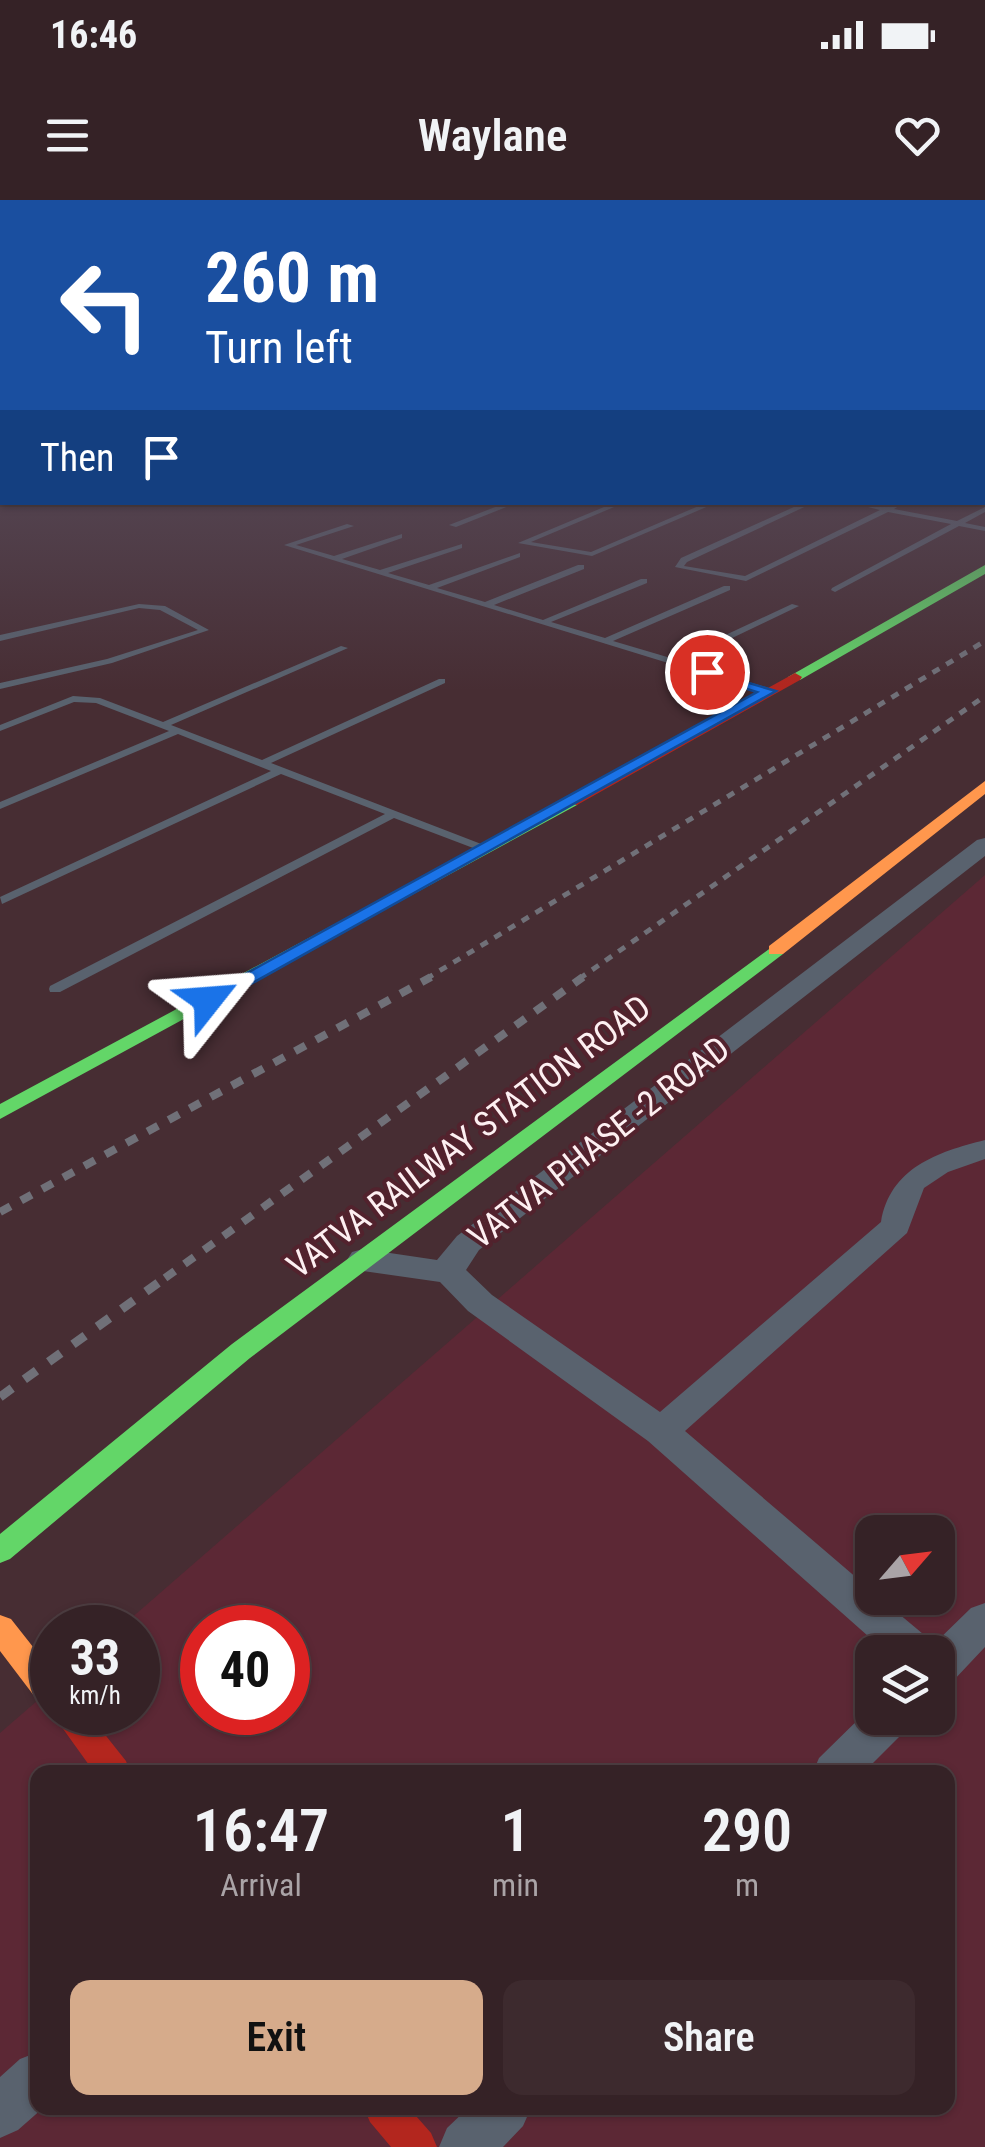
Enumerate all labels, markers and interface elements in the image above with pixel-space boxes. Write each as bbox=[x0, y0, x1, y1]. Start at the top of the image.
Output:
text: 16:46 bbox=[50, 13, 137, 57]
icon: menu bbox=[40, 108, 95, 163]
icon: heart bbox=[890, 108, 945, 163]
text: Waylane bbox=[418, 109, 567, 162]
text: 260 m bbox=[205, 237, 379, 319]
icon: left bbox=[40, 240, 170, 370]
text: Turn left bbox=[205, 321, 353, 374]
icon: arrive bbox=[134, 430, 189, 485]
text: Then bbox=[40, 436, 114, 480]
pin bbox=[665, 630, 750, 715]
icon: arrive bbox=[680, 645, 735, 700]
position arrow bbox=[156, 948, 260, 1052]
street label: VATVA RAILWAY STATION ROAD bbox=[279, 987, 659, 1287]
street label: VATVA PHASE -2 ROAD bbox=[460, 1028, 738, 1258]
north arrow bbox=[855, 1515, 955, 1615]
map controls bbox=[855, 1515, 955, 1735]
speed limit sign: 40 bbox=[180, 1605, 310, 1735]
text: 33 bbox=[70, 1629, 120, 1687]
button: layers bbox=[855, 1635, 955, 1735]
text: km/h bbox=[69, 1681, 121, 1710]
text: 16:47 bbox=[193, 1795, 329, 1866]
text: 1 bbox=[500, 1795, 531, 1866]
text: 290 bbox=[702, 1795, 792, 1866]
text: Arrival bbox=[220, 1866, 302, 1904]
text: min bbox=[492, 1866, 539, 1904]
text: m bbox=[735, 1866, 759, 1904]
button: Exit bbox=[70, 1980, 483, 2095]
button: Share bbox=[503, 1980, 915, 2095]

